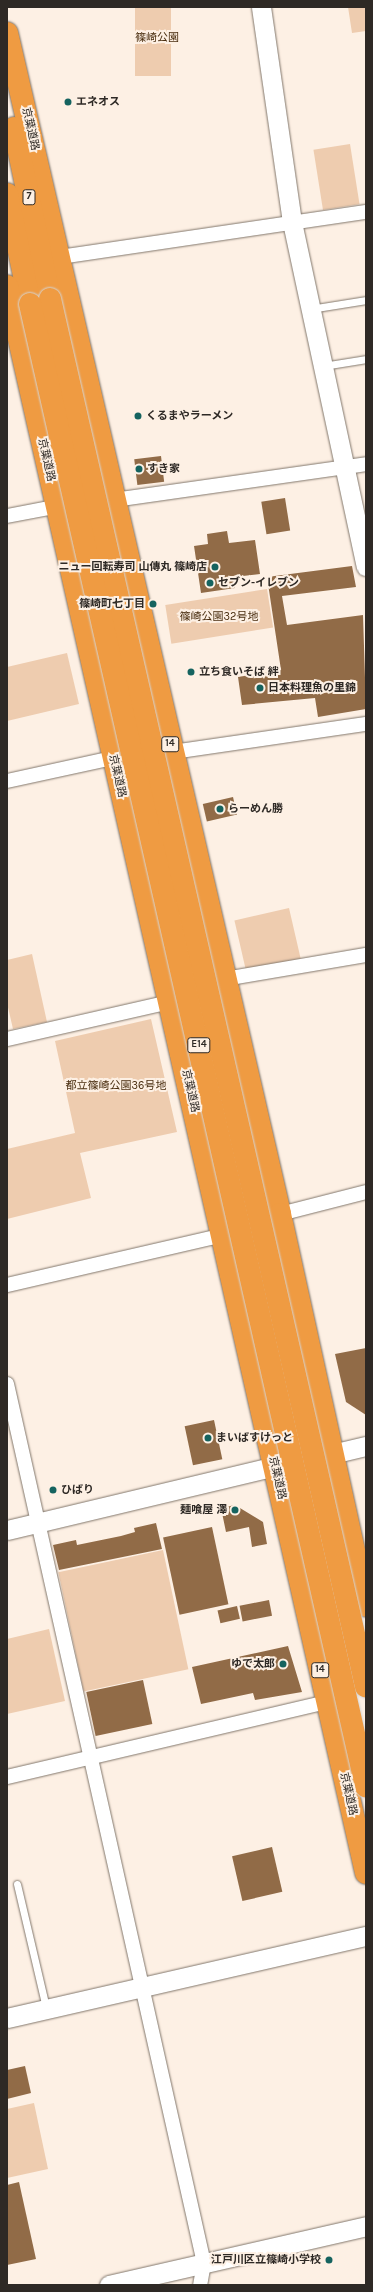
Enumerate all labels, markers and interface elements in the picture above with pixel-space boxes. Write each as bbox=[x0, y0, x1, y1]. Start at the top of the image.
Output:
park label: 篠崎公園 bbox=[135, 31, 179, 45]
place label: エネオス bbox=[76, 95, 120, 109]
marker: エネオス bbox=[63, 97, 73, 107]
street label: 京葉道路 bbox=[19, 106, 41, 152]
road number: 7 bbox=[22, 189, 36, 205]
place label: くるまやラーメン bbox=[146, 409, 234, 423]
marker: くるまやラーメン bbox=[133, 411, 143, 421]
street label: 京葉道路 bbox=[35, 437, 57, 483]
place label: すき家 bbox=[147, 462, 180, 476]
marker: すき家 bbox=[134, 464, 144, 474]
place label: ニュー回転寿司 山傳丸 篠崎店 bbox=[58, 560, 207, 574]
marker: ニュー回転寿司 山傳丸 篠崎店 bbox=[210, 562, 220, 572]
place label: セブン-イレブン bbox=[218, 576, 299, 590]
marker: セブン-イレブン bbox=[205, 578, 215, 588]
place label: 篠崎町七丁目 bbox=[79, 597, 145, 611]
marker: 篠崎町七丁目 bbox=[148, 599, 158, 609]
park label: 篠崎公園32号地 bbox=[180, 610, 258, 624]
place label: 立ち食いそば 絆 bbox=[199, 665, 279, 679]
marker: 立ち食いそば 絆 bbox=[186, 667, 196, 677]
place label: 日本料理魚の里錦 bbox=[268, 681, 356, 695]
marker: 日本料理魚の里錦 bbox=[255, 683, 265, 693]
road number: 14 bbox=[161, 736, 179, 752]
street label: 京葉道路 bbox=[106, 753, 128, 799]
place label: らーめん勝 bbox=[228, 802, 283, 816]
marker: らーめん勝 bbox=[215, 804, 225, 814]
road number: E14 bbox=[187, 1037, 211, 1053]
street label: 京葉道路 bbox=[179, 1068, 201, 1114]
park label: 都立篠崎公園36号地 bbox=[66, 1079, 166, 1093]
place label: まいばすけっと bbox=[216, 1431, 293, 1445]
marker: まいばすけっと bbox=[203, 1433, 213, 1443]
street label: 京葉道路 bbox=[266, 1455, 288, 1501]
place label: ひばり bbox=[61, 1483, 94, 1497]
marker: ひばり bbox=[48, 1485, 58, 1495]
place label: 麺喰屋 澤 bbox=[180, 1503, 227, 1517]
marker: 麺喰屋 澤 bbox=[230, 1505, 240, 1515]
place label: ゆで太郎 bbox=[231, 1657, 275, 1671]
marker: ゆで太郎 bbox=[278, 1659, 288, 1669]
road number: 14 bbox=[311, 1662, 329, 1678]
street label: 京葉道路 bbox=[337, 1771, 359, 1817]
place label: 江戸川区立篠崎小学校 bbox=[211, 2253, 321, 2267]
marker: 江戸川区立篠崎小学校 bbox=[324, 2255, 334, 2265]

